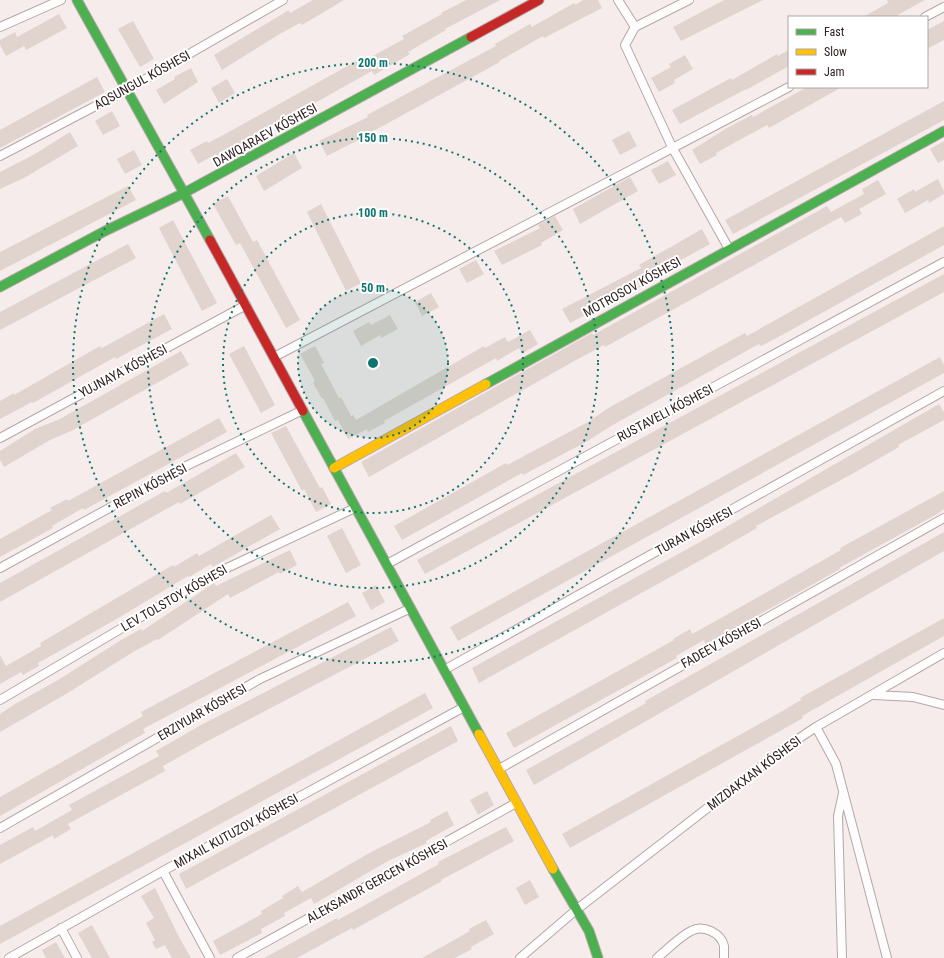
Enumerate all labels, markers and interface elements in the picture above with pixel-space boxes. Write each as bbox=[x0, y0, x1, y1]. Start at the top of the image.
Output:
legend bbox=[788, 16, 928, 88]
text: Fast bbox=[824, 25, 845, 39]
text: Slow bbox=[824, 45, 847, 59]
street label: AQSUNGUL KÓSHESI bbox=[91, 47, 193, 113]
text: 200 m bbox=[358, 56, 388, 70]
text: Jam bbox=[824, 65, 845, 79]
street label: DAWQARAEV KÓSHESI bbox=[210, 100, 320, 170]
text: 150 m bbox=[358, 131, 388, 145]
text: 100 m bbox=[358, 206, 388, 220]
street label: MOTROSOV KÓSHESI bbox=[580, 254, 684, 320]
text: 50 m bbox=[361, 281, 385, 295]
street label: YUJNAYA KÓSHESI bbox=[76, 341, 170, 401]
centre of rings bbox=[366, 356, 380, 370]
street label: RUSTAVELI KÓSHESI bbox=[615, 381, 715, 445]
street label: REPIN KÓSHESI bbox=[111, 460, 189, 512]
street label: TURAN KÓSHESI bbox=[653, 504, 735, 558]
street label: LEV TOLSTOY KÓSHESI bbox=[118, 562, 230, 634]
street label: FADEEV KÓSHESI bbox=[678, 615, 764, 671]
street label: ERZIYUAR KÓSHESI bbox=[155, 681, 249, 743]
street label: MIZDAKXAN KÓSHESI bbox=[704, 733, 804, 813]
street label: MIXAIL KUTUZOV KÓSHESI bbox=[171, 791, 301, 871]
street label: ALEKSANDR GERCEN KÓSHESI bbox=[304, 836, 450, 926]

